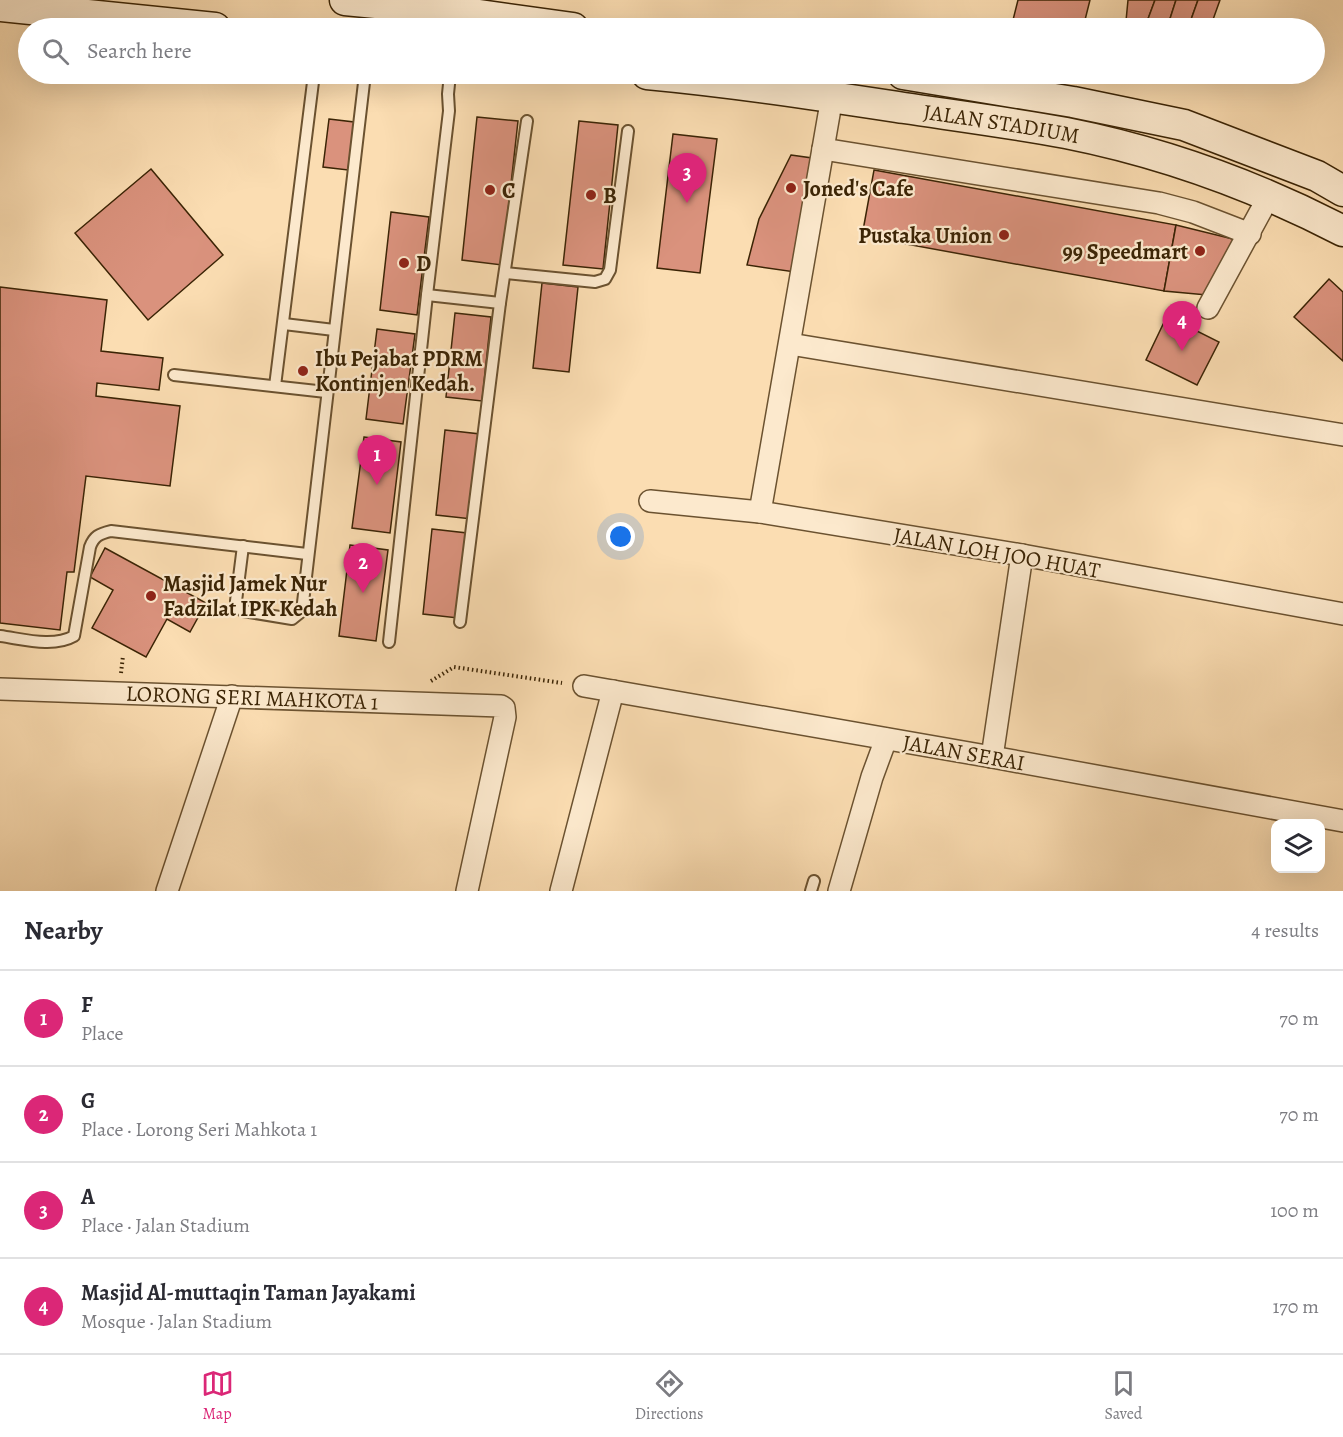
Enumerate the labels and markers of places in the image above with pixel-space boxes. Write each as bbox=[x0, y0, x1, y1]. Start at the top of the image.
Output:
pin: 3 bbox=[668, 154, 706, 203]
place label: Joned's Cafe bbox=[803, 174, 914, 204]
place label: C bbox=[502, 176, 516, 206]
place label: B bbox=[603, 181, 617, 211]
marker: Joned's Cafe bbox=[784, 181, 798, 195]
marker: C bbox=[483, 183, 497, 197]
marker: B bbox=[584, 188, 598, 202]
place label: Pustaka Union bbox=[858, 221, 992, 251]
marker: Pustaka Union bbox=[997, 228, 1011, 242]
place label: 99 Speedmart bbox=[1063, 237, 1189, 267]
marker: 99 Speedmart bbox=[1193, 244, 1207, 258]
place label: D bbox=[416, 249, 431, 279]
marker: D bbox=[397, 256, 411, 270]
pin: 4 bbox=[1162, 302, 1202, 351]
place label: Ibu Pejabat PDRM Kontinjen Kedah. bbox=[315, 344, 483, 399]
marker: Ibu Pejabat PDRM Kontinjen Kedah. bbox=[296, 364, 310, 378]
pin: 1 bbox=[358, 436, 397, 485]
pin: 2 bbox=[344, 544, 382, 593]
place label: Masjid Jamek Nur Fadzilat IPK Kedah bbox=[163, 569, 338, 624]
marker: Masjid Jamek Nur Fadzilat IPK Kedah bbox=[144, 589, 158, 603]

